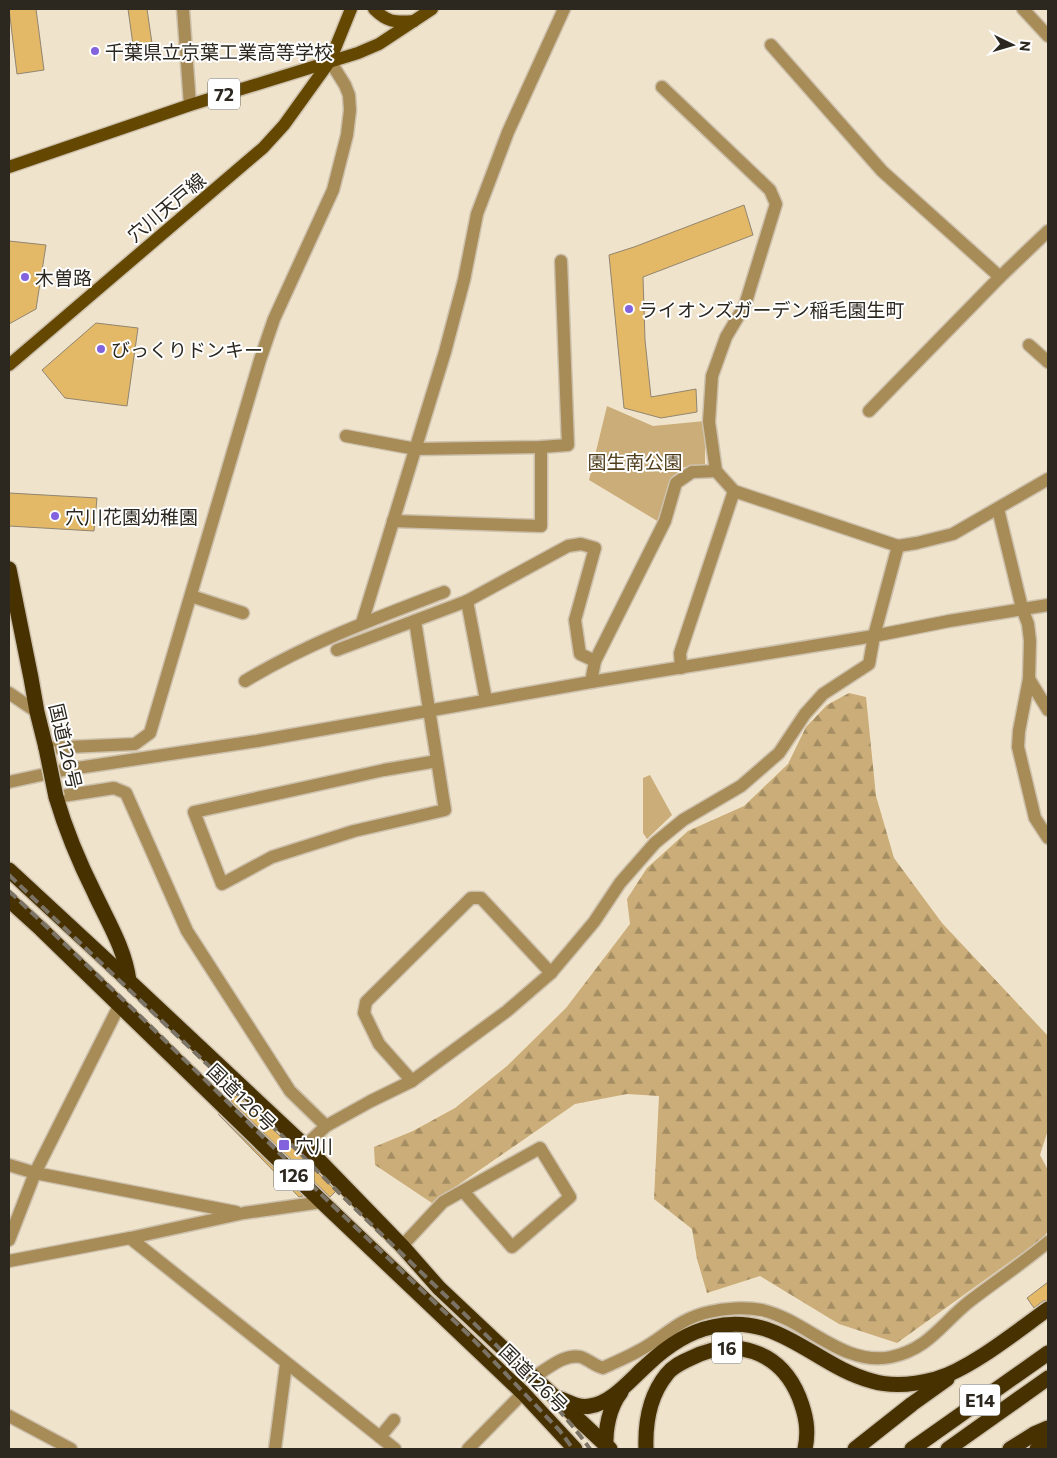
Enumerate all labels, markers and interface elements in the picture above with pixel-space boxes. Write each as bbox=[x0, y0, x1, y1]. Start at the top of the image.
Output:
north arrow bbox=[987, 20, 1037, 70]
place label: 千葉県立京葉工業高等学校 bbox=[105, 40, 333, 63]
text: N bbox=[1017, 40, 1034, 52]
marker: 千葉県立京葉工業高等学校 bbox=[89, 45, 101, 57]
road number: 72 bbox=[208, 78, 240, 110]
street label: 穴川天戸線 bbox=[122, 168, 210, 246]
place label: 木曽路 bbox=[35, 266, 92, 289]
marker: 木曽路 bbox=[19, 271, 31, 283]
place label: ライオンズガーデン稲毛園生町 bbox=[639, 298, 905, 321]
marker: ライオンズガーデン稲毛園生町 bbox=[623, 303, 635, 315]
place label: びっくりドンキー bbox=[111, 338, 263, 361]
marker: びっくりドンキー bbox=[95, 343, 107, 355]
park label: 園生南公園 bbox=[587, 450, 683, 473]
place label: 穴川花園幼稚園 bbox=[65, 505, 198, 528]
marker: 穴川花園幼稚園 bbox=[49, 510, 61, 522]
street label: 国道126号 bbox=[45, 701, 87, 791]
street label: 国道126号 bbox=[203, 1058, 281, 1136]
place label: 穴川 bbox=[295, 1134, 333, 1157]
marker: 穴川 bbox=[277, 1138, 291, 1152]
road number: 126 bbox=[274, 1160, 314, 1190]
road number: 16 bbox=[712, 1332, 742, 1364]
street label: 国道126号 bbox=[495, 1339, 573, 1417]
road number: E14 bbox=[960, 1384, 1000, 1416]

